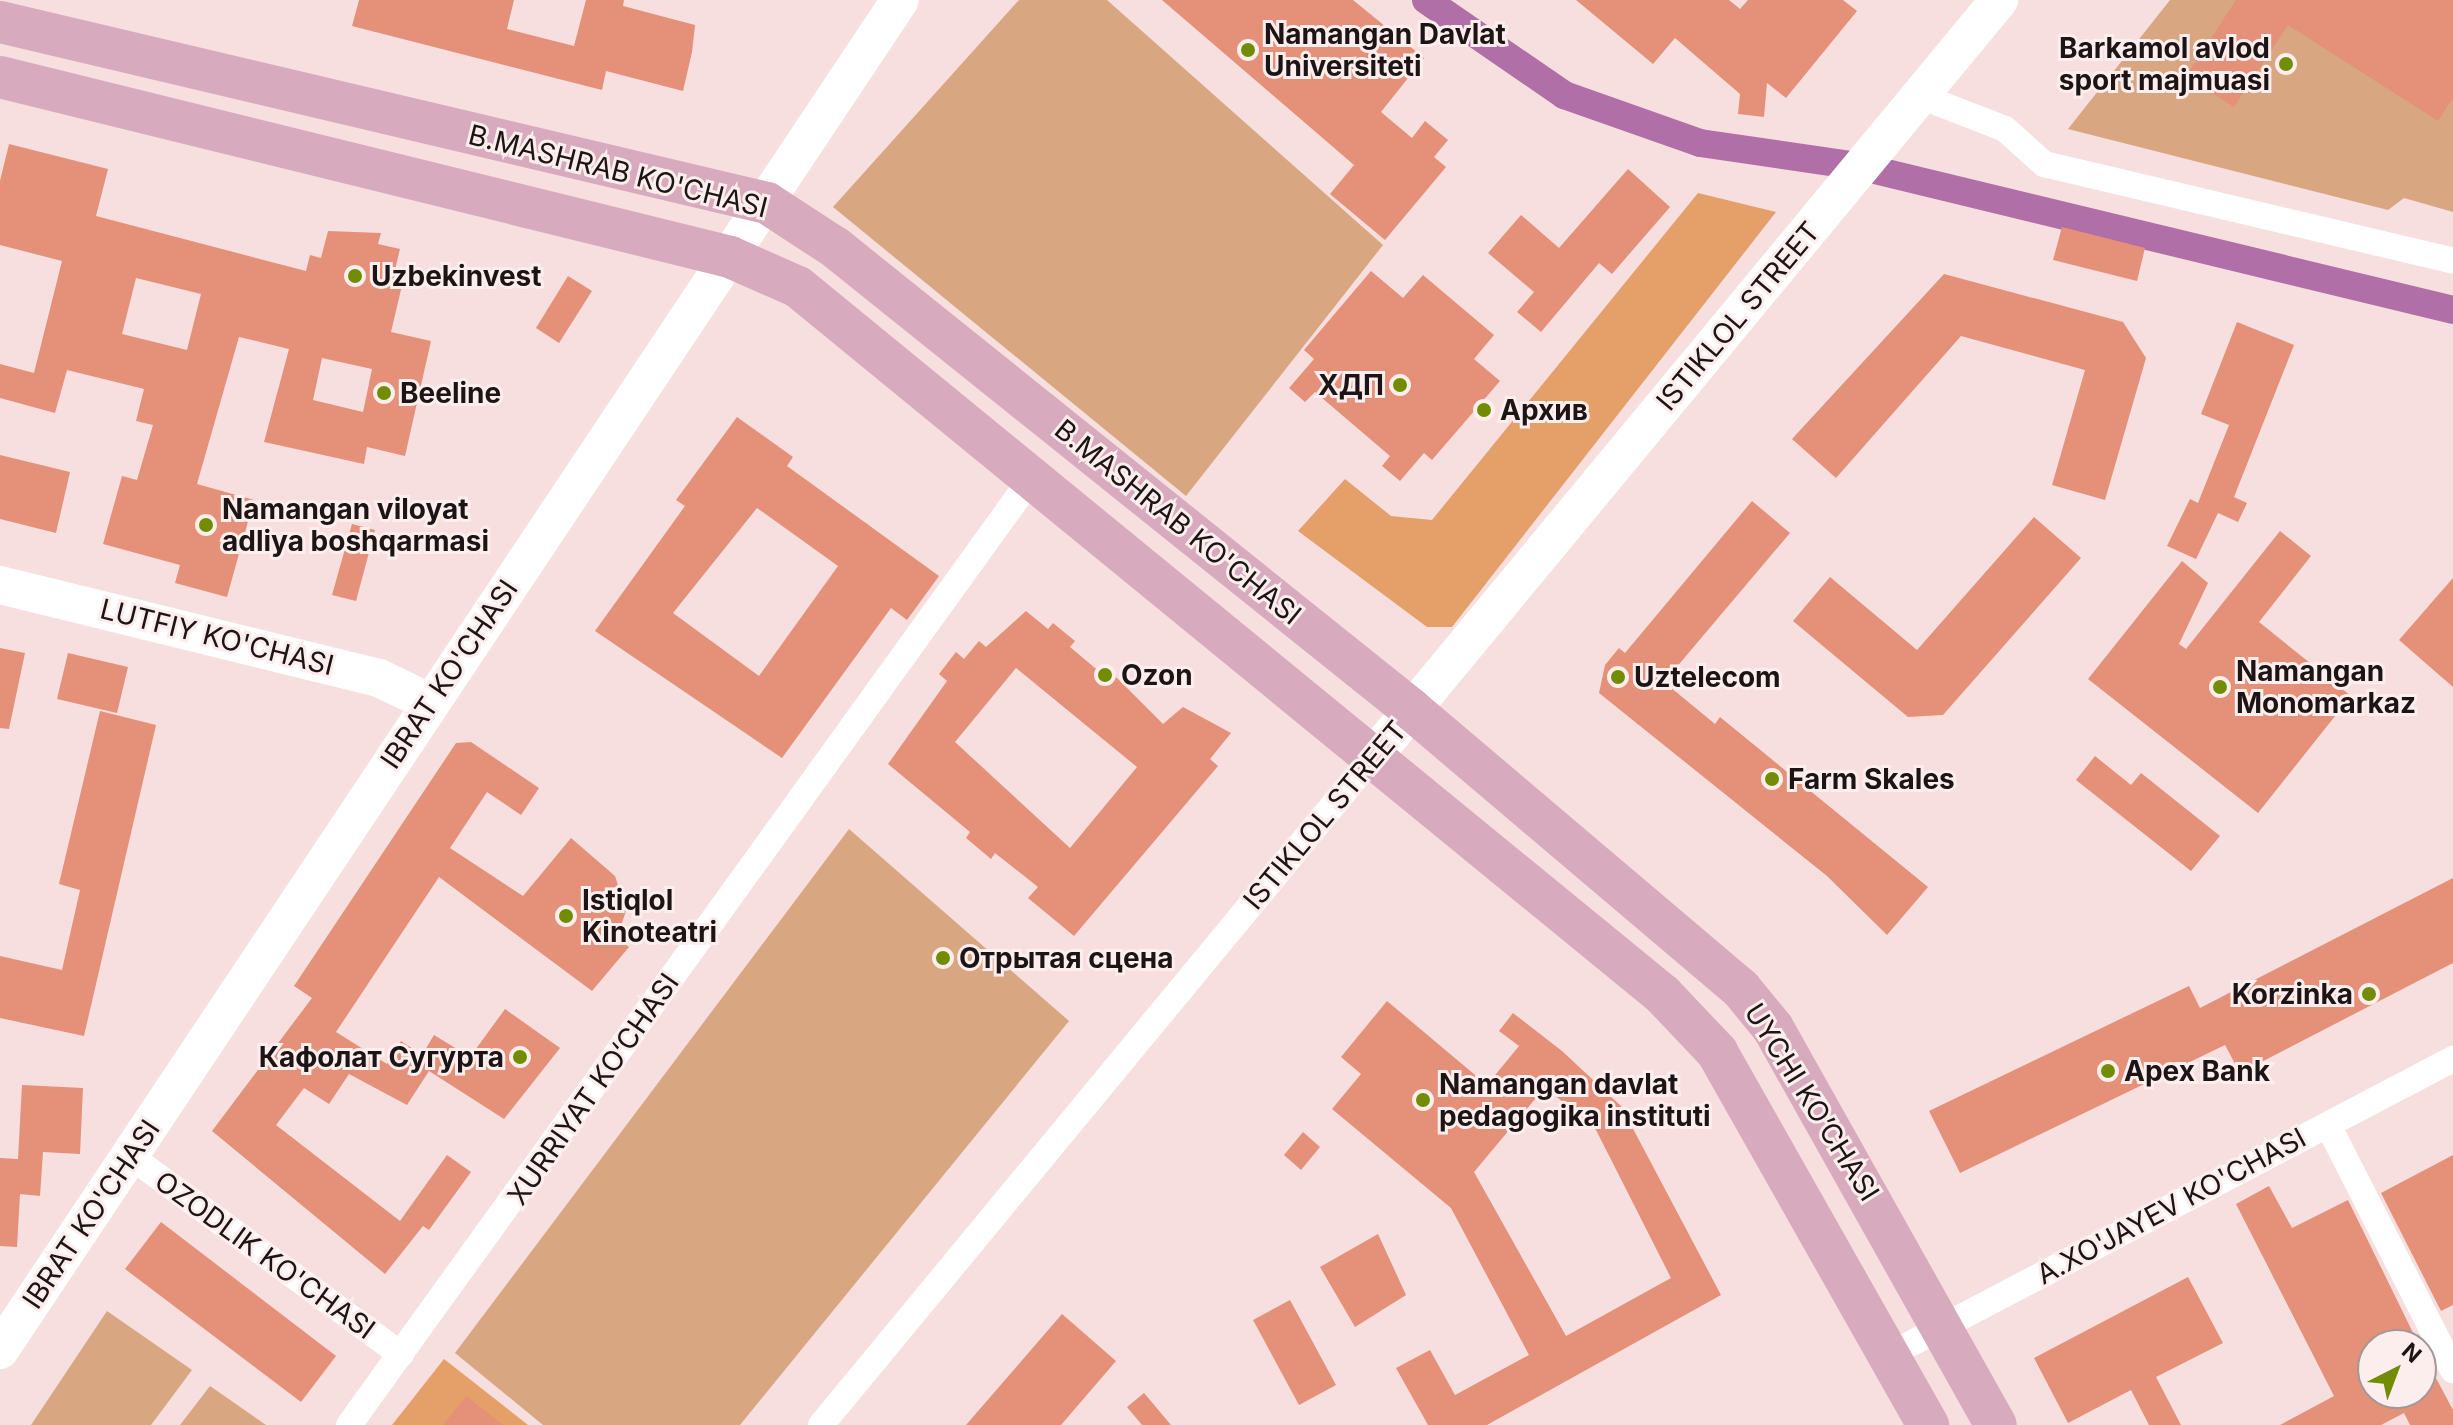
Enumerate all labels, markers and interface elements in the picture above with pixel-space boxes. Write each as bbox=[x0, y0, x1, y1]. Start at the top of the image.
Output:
place label: Namangan Davlat Universiteti bbox=[1264, 17, 1506, 83]
place label: Barkamol avlod sport majmuasi bbox=[2059, 31, 2270, 97]
marker: Namangan Davlat Universiteti bbox=[1239, 41, 1257, 59]
marker: Barkamol avlod sport majmuasi bbox=[2277, 55, 2295, 73]
street label: B.MASHRAB KO'CHASI bbox=[465, 118, 771, 224]
street label: ISTIKLOL STREET bbox=[1649, 215, 1827, 417]
place label: Uzbekinvest bbox=[371, 259, 542, 293]
marker: Uzbekinvest bbox=[346, 267, 364, 285]
place label: ХДП bbox=[1318, 368, 1384, 402]
place label: Beeline bbox=[400, 376, 501, 410]
marker: ХДП bbox=[1391, 376, 1409, 394]
marker: Beeline bbox=[375, 384, 393, 402]
place label: Архив bbox=[1500, 393, 1588, 427]
marker: Архив bbox=[1475, 401, 1493, 419]
street label: B.MASHRAB KO'CHASI bbox=[1048, 412, 1308, 632]
place label: Namangan viloyat adliya boshqarmasi bbox=[222, 492, 489, 558]
marker: Namangan viloyat adliya boshqarmasi bbox=[197, 516, 215, 534]
street label: IBRAT KO'CHASI bbox=[373, 573, 525, 775]
street label: LUTFIY KO'CHASI bbox=[97, 592, 337, 682]
place label: Namangan Monomarkaz bbox=[2236, 654, 2416, 720]
place label: Ozon bbox=[1121, 658, 1193, 692]
place label: Uztelecom bbox=[1634, 660, 1781, 694]
marker: Ozon bbox=[1096, 666, 1114, 684]
marker: Uztelecom bbox=[1609, 668, 1627, 686]
marker: Namangan Monomarkaz bbox=[2211, 678, 2229, 696]
street label: ISTIKLOL STREET bbox=[1236, 714, 1414, 916]
place label: Farm Skales bbox=[1788, 762, 1955, 796]
marker: Farm Skales bbox=[1763, 770, 1781, 788]
place label: Istiqlol Kinoteatri bbox=[582, 883, 717, 949]
marker: Istiqlol Kinoteatri bbox=[557, 907, 575, 925]
place label: Отрытая сцена bbox=[959, 941, 1173, 975]
marker: Отрытая сцена bbox=[934, 949, 952, 967]
street label: XURRIYAT KO‘CHASI bbox=[500, 967, 686, 1211]
place label: Korzinka bbox=[2232, 977, 2353, 1011]
marker: Korzinka bbox=[2360, 985, 2378, 1003]
street label: UYCHI KO’CHASI bbox=[1738, 997, 1886, 1207]
place label: Кафолат Сугурта bbox=[259, 1040, 504, 1074]
marker: Кафолат Сугурта bbox=[511, 1048, 529, 1066]
place label: Apex Bank bbox=[2124, 1054, 2270, 1088]
marker: Apex Bank bbox=[2099, 1062, 2117, 1080]
place label: Namangan davlat pedagogika instituti bbox=[1439, 1067, 1711, 1133]
marker: Namangan davlat pedagogika instituti bbox=[1414, 1091, 1432, 1109]
street label: IBRAT KO'CHASI bbox=[15, 1113, 167, 1315]
street label: A.XO'JAYEV KO'CHASI bbox=[2031, 1121, 2311, 1291]
street label: OZODLIK KO'CHASI bbox=[149, 1164, 381, 1346]
north arrow bbox=[2357, 1329, 2437, 1409]
text: N bbox=[2397, 1337, 2427, 1368]

